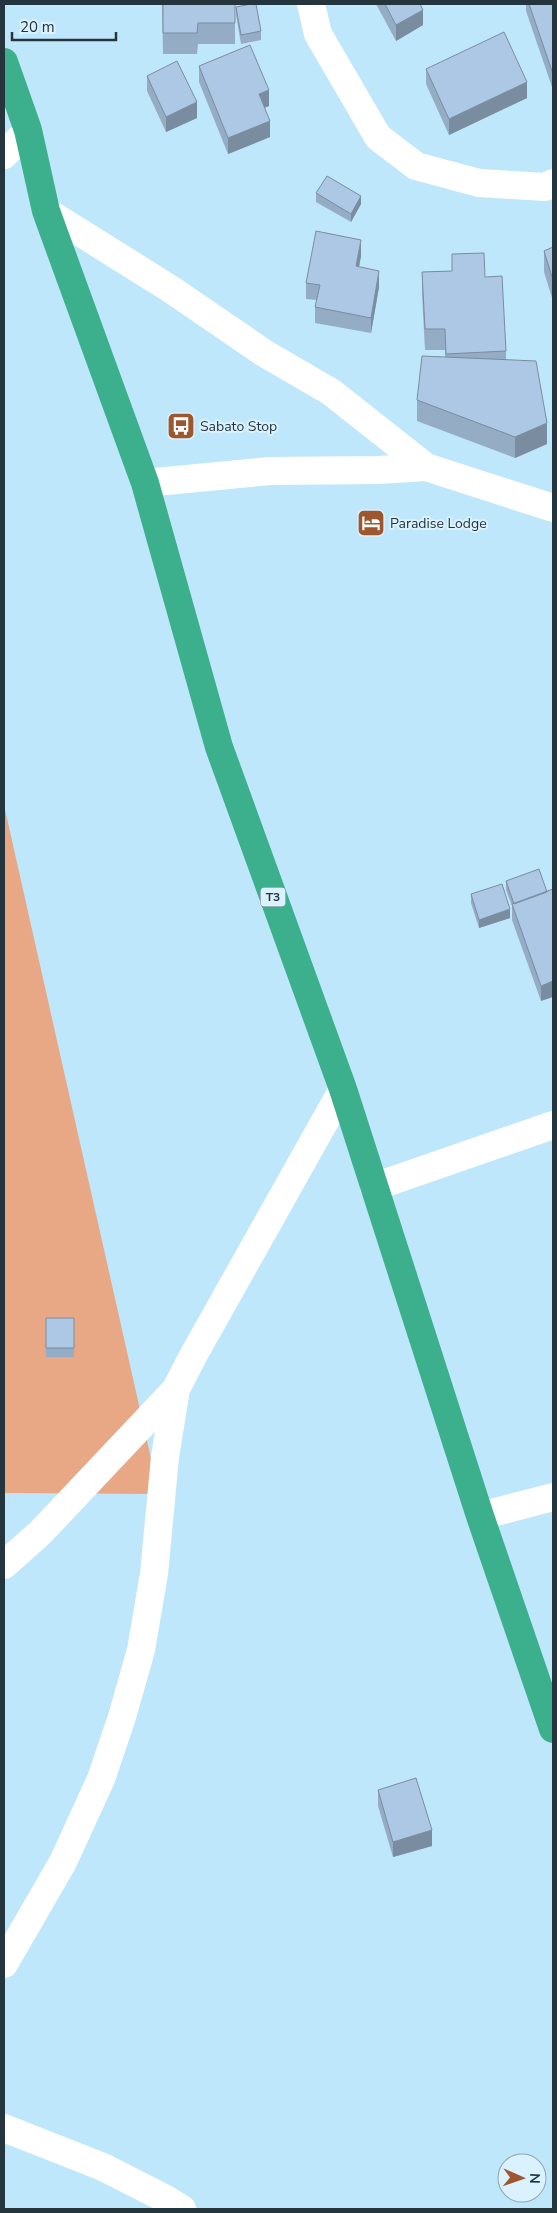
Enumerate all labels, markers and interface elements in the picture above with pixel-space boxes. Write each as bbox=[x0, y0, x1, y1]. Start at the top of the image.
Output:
scale bar bbox=[12, 10, 116, 42]
text: 20 m bbox=[20, 17, 55, 37]
bus stop icon: Sabato Stop bbox=[166, 411, 196, 441]
place label: Sabato Stop bbox=[200, 417, 277, 436]
hotel icon: Paradise Lodge bbox=[356, 508, 386, 538]
place label: Paradise Lodge bbox=[390, 514, 487, 533]
road number: T3 bbox=[260, 888, 286, 906]
north arrow bbox=[497, 2153, 547, 2203]
text: N bbox=[525, 2173, 544, 2184]

